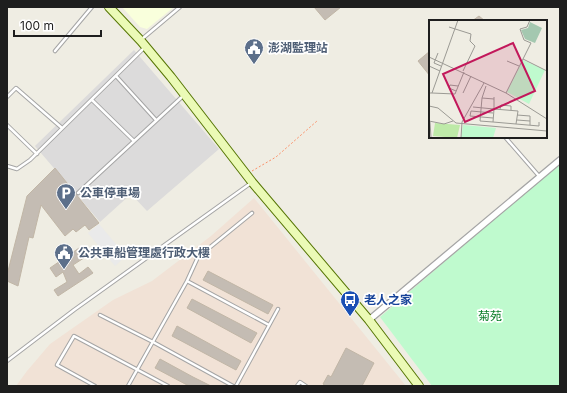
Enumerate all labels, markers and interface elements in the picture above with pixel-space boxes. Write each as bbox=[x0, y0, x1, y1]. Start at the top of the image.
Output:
scale bar bbox=[14, 12, 101, 38]
text: 100 m bbox=[20, 18, 54, 33]
inset map bbox=[429, 20, 547, 138]
public building icon: 澎湖監理站 bbox=[243, 37, 265, 65]
place label: 澎湖監理站 bbox=[268, 40, 328, 55]
parking icon: 公車停車場 bbox=[55, 182, 77, 210]
place label: 公車停車場 bbox=[80, 185, 140, 200]
public building icon: 公共車船管理處行政大樓 bbox=[53, 242, 75, 270]
place label: 公共車船管理處行政大樓 bbox=[78, 245, 210, 260]
bus stop icon: 老人之家 bbox=[339, 289, 361, 317]
place label: 老人之家 bbox=[364, 292, 412, 307]
park label: 菊苑 bbox=[478, 308, 502, 323]

